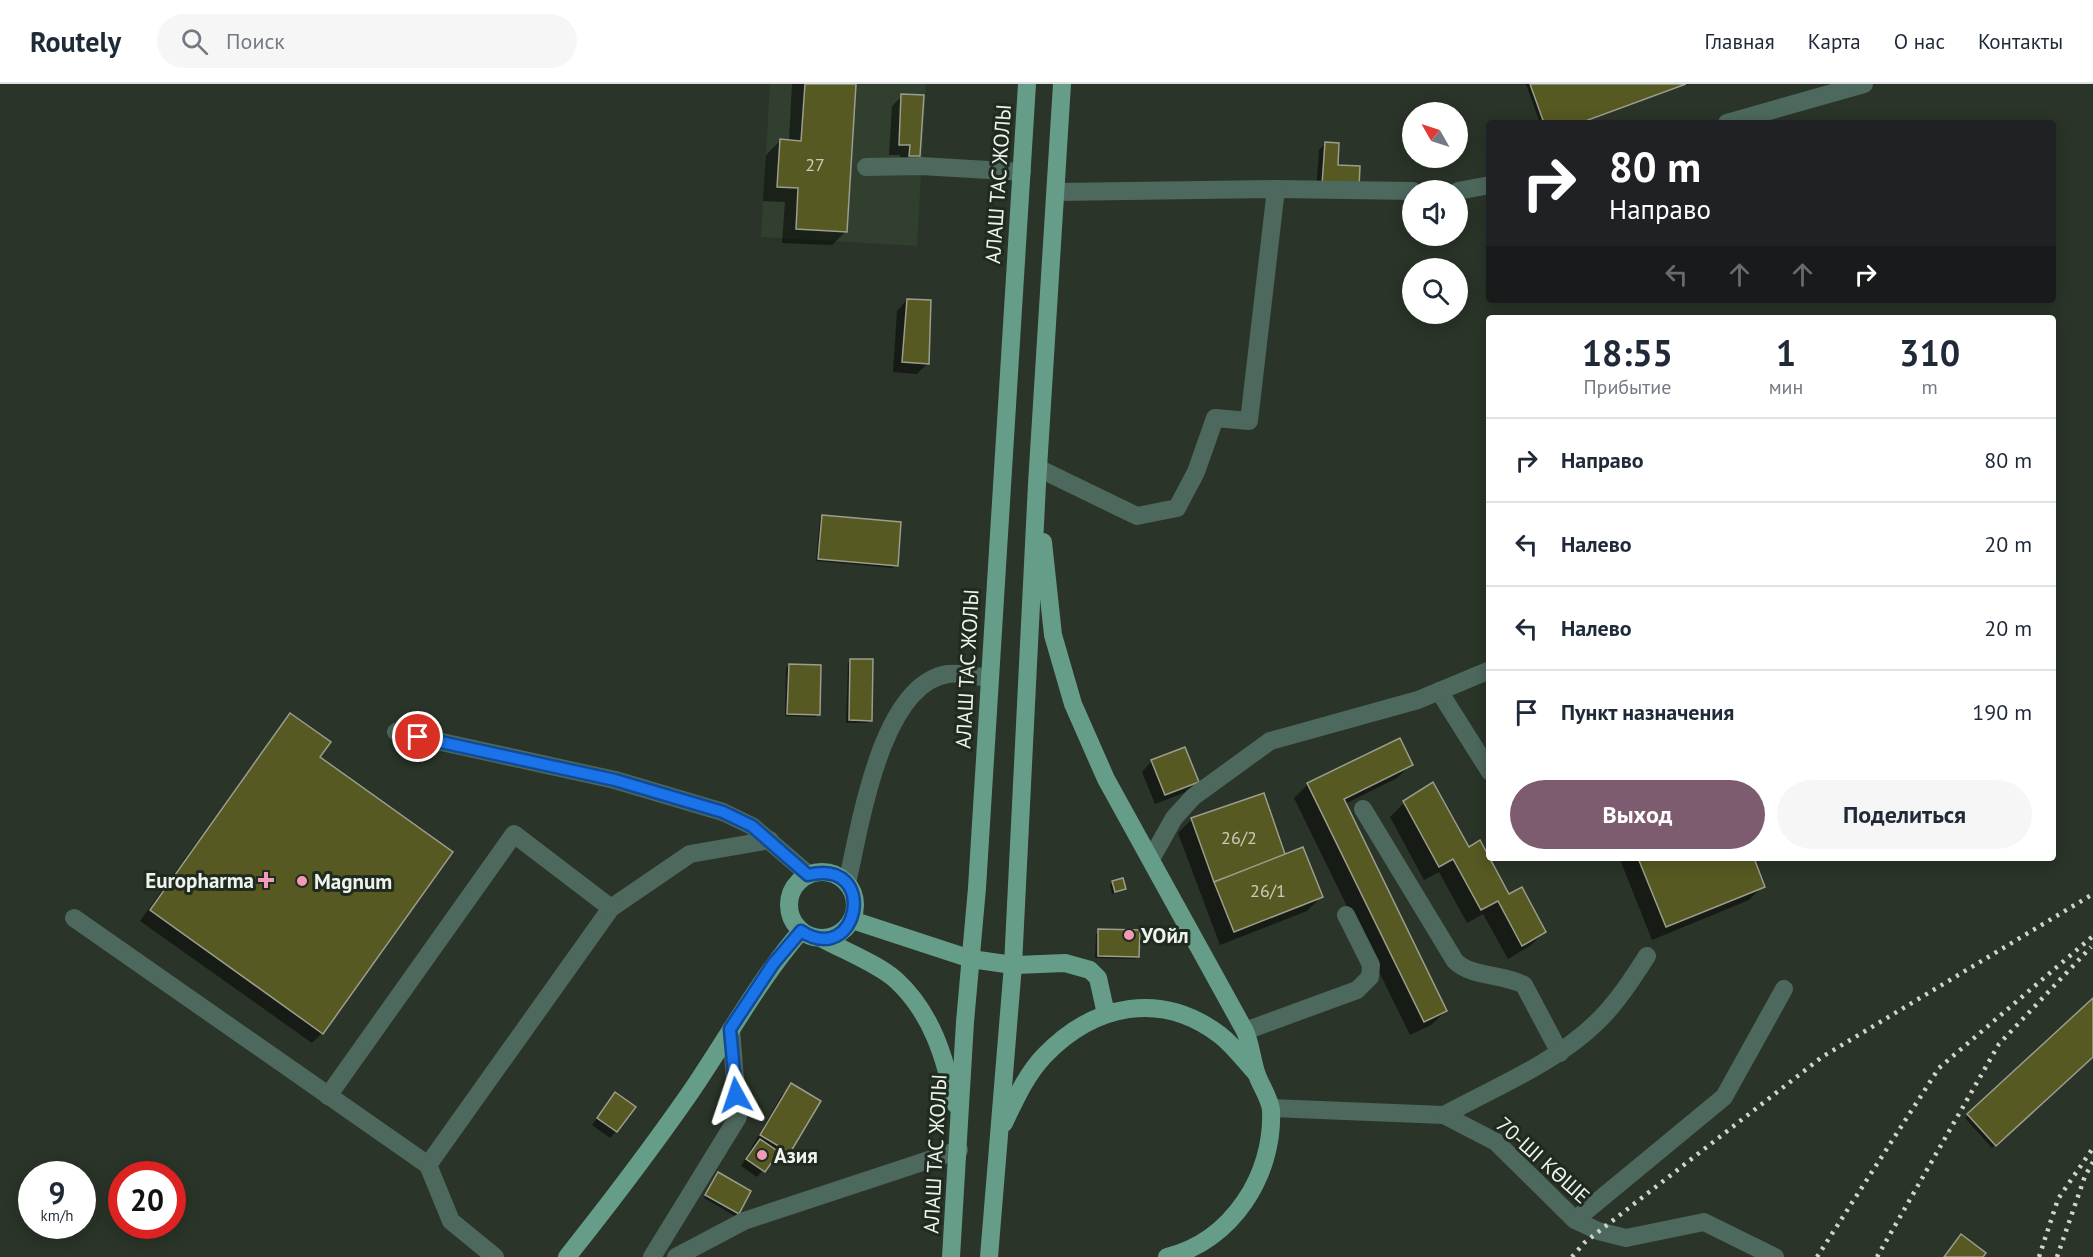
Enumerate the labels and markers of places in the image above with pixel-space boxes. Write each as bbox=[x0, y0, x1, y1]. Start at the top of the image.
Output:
pin bbox=[392, 711, 443, 762]
place label: Europharma bbox=[145, 867, 254, 894]
place label: Magnum bbox=[314, 868, 392, 895]
marker: Europharma bbox=[259, 873, 273, 887]
marker: Magnum bbox=[295, 874, 309, 888]
place label: УОйл bbox=[1140, 922, 1189, 949]
marker: УОйл bbox=[1122, 928, 1136, 942]
place label: Азия bbox=[774, 1142, 818, 1169]
marker: Азия bbox=[755, 1148, 769, 1162]

